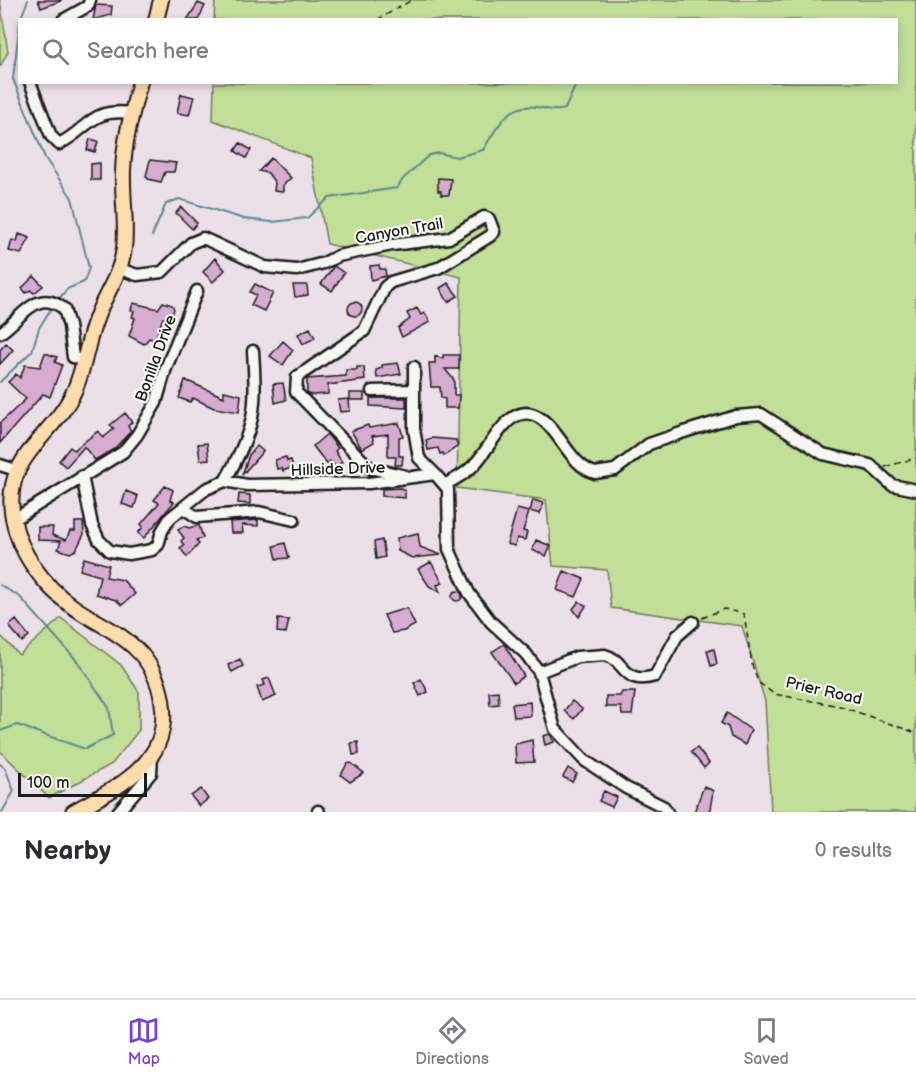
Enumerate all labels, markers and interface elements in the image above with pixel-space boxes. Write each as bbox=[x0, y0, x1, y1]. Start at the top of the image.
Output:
search box bbox=[18, 18, 898, 84]
icon: search bbox=[39, 35, 72, 68]
text: Search here bbox=[87, 38, 209, 65]
street label: Canyon Trail bbox=[354, 214, 445, 249]
street label: Bonilla Drive bbox=[132, 312, 181, 404]
street label: Hillside Drive bbox=[290, 458, 386, 481]
street label: Prier Road bbox=[784, 673, 864, 709]
scale bar bbox=[18, 770, 147, 798]
text: 100 m bbox=[27, 774, 70, 793]
text: Nearby bbox=[24, 836, 111, 867]
text: 0 results bbox=[815, 839, 892, 863]
tab: Map bbox=[127, 1014, 160, 1069]
tab: Directions bbox=[415, 1014, 489, 1069]
tab: Saved bbox=[744, 1014, 789, 1069]

